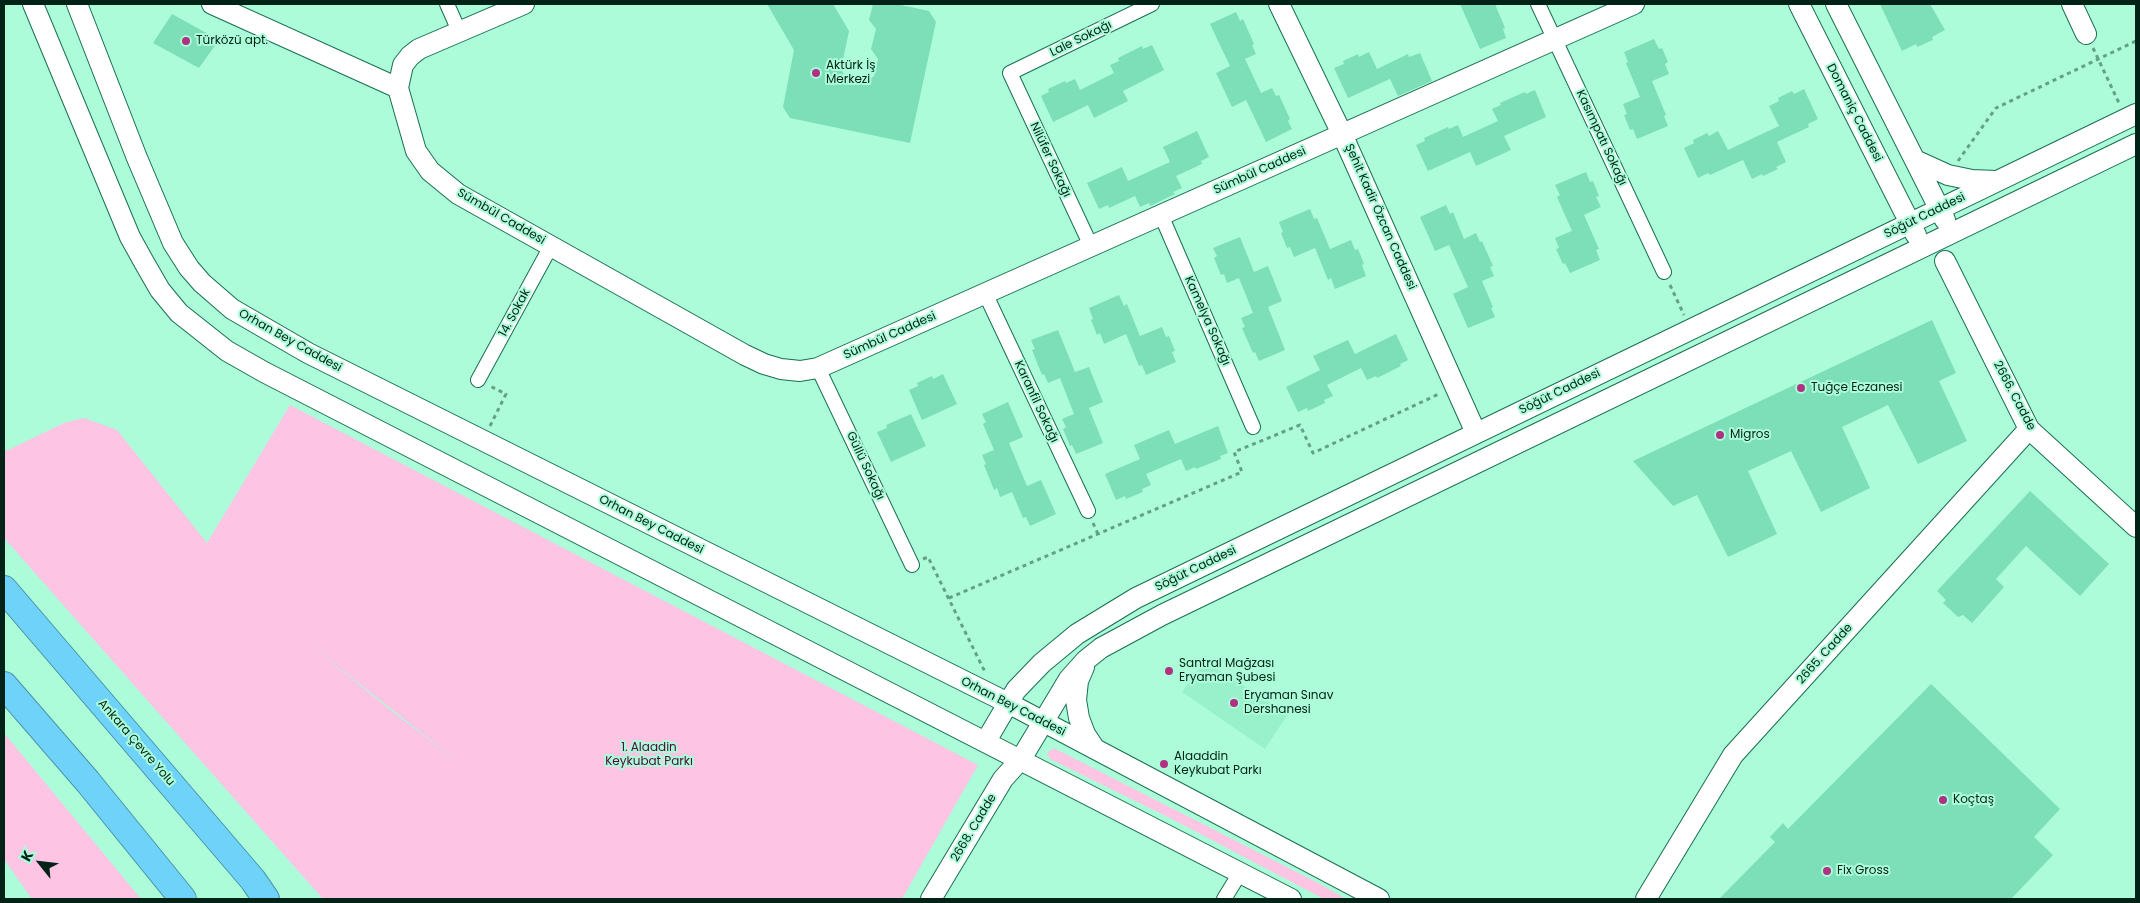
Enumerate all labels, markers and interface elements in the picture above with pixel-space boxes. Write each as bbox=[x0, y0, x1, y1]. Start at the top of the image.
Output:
street label: Lale Sokağı bbox=[1048, 18, 1114, 60]
place label: Türközü apt. bbox=[196, 34, 268, 48]
marker: Türközü apt. bbox=[180, 35, 192, 47]
place label: Aktürk İş Merkezi bbox=[826, 59, 875, 87]
street label: Domaniç Caddesi bbox=[1823, 62, 1885, 164]
marker: Aktürk İş Merkezi bbox=[810, 67, 822, 79]
street label: Kasımpatı Sokağı bbox=[1573, 88, 1629, 188]
street label: Nilüfer Sokağı bbox=[1026, 120, 1074, 200]
street label: Şehit Kadir Özcan Caddesi bbox=[1341, 142, 1419, 292]
street label: Sümbül Caddesi bbox=[1212, 144, 1308, 198]
street label: Sümbül Caddesi bbox=[454, 186, 548, 248]
street label: Söğüt Caddesi bbox=[1882, 190, 1968, 242]
street label: Kamelya Sokağı bbox=[1181, 274, 1233, 368]
street label: 14. Sokak bbox=[496, 287, 534, 339]
street label: Orhan Bey Caddesi bbox=[236, 307, 344, 375]
street label: Sümbül Caddesi bbox=[842, 309, 938, 363]
street label: Karanfil Sokağı bbox=[1011, 359, 1061, 445]
street label: 2666. Cadde bbox=[1990, 359, 2038, 433]
street label: Söğüt Caddesi bbox=[1517, 366, 1603, 418]
place label: Tuğçe Eczanesi bbox=[1811, 381, 1903, 395]
marker: Tuğçe Eczanesi bbox=[1795, 382, 1807, 394]
place label: Migros bbox=[1730, 428, 1770, 442]
street label: Güllü Sokağı bbox=[843, 429, 887, 503]
marker: Migros bbox=[1714, 429, 1726, 441]
street label: Orhan Bey Caddesi bbox=[596, 492, 706, 558]
street label: Söğüt Caddesi bbox=[1153, 543, 1239, 595]
street label: 2665. Cadde bbox=[1794, 621, 1856, 687]
place label: Santral Mağzası Eryaman Şubesi bbox=[1179, 657, 1275, 685]
marker: Santral Mağzası Eryaman Şubesi bbox=[1163, 665, 1175, 677]
street label: Orhan Bey Caddesi bbox=[958, 674, 1068, 740]
place label: Eryaman Sınav Dershanesi bbox=[1244, 689, 1333, 717]
street label: Ankara Çevre Yolu bbox=[95, 697, 177, 789]
marker: Eryaman Sınav Dershanesi bbox=[1228, 697, 1240, 709]
park label: 1. Alaadin Keykubat Parkı bbox=[605, 741, 693, 769]
place label: Alaaddin Keykubat Parkı bbox=[1174, 750, 1262, 778]
marker: Alaaddin Keykubat Parkı bbox=[1158, 758, 1170, 770]
street label: 2668. Cadde bbox=[948, 792, 1000, 864]
place label: Koçtaş bbox=[1953, 793, 1994, 807]
marker: Koçtaş bbox=[1937, 794, 1949, 806]
north arrow bbox=[15, 838, 65, 888]
text: K bbox=[16, 847, 38, 865]
place label: Fix Gross bbox=[1837, 864, 1889, 878]
marker: Fix Gross bbox=[1821, 865, 1833, 877]

